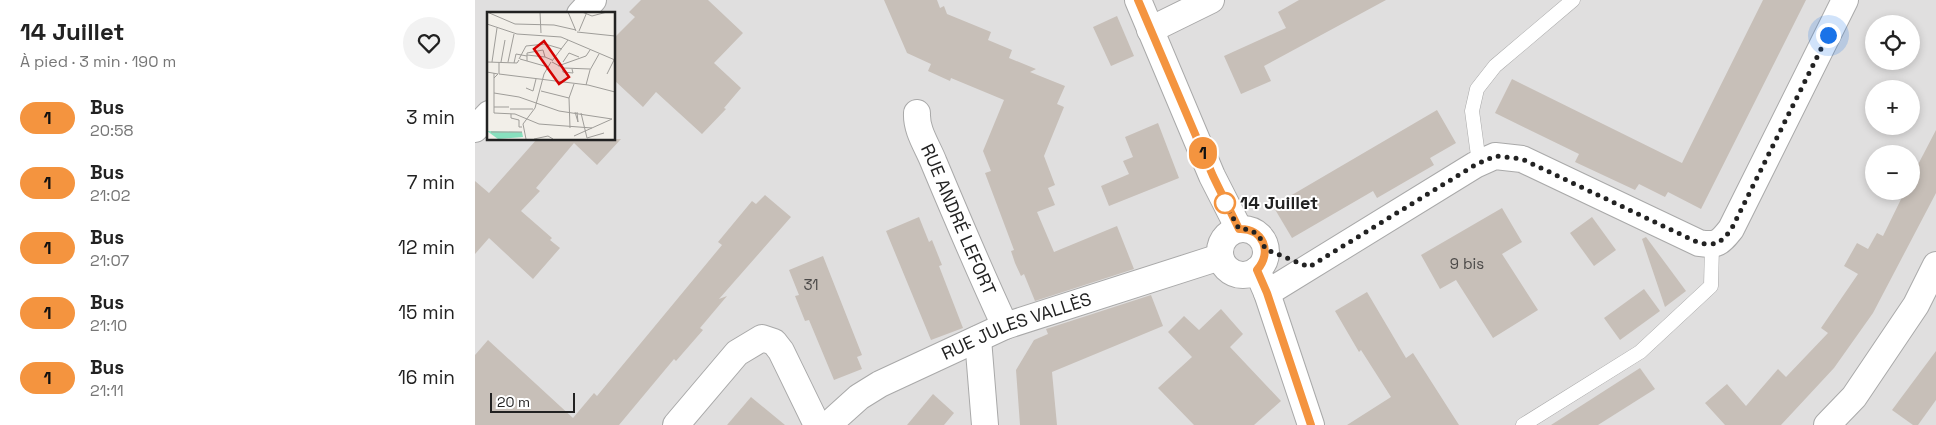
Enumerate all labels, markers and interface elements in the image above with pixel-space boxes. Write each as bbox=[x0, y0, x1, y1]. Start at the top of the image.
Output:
inset map bbox=[487, 12, 615, 140]
map controls bbox=[1865, 15, 1920, 200]
button: locate bbox=[1865, 15, 1920, 70]
text: 14 Juillet bbox=[20, 16, 124, 47]
button: heart bbox=[403, 17, 455, 69]
your location bbox=[1816, 23, 1841, 48]
text: À pied · 3 min · 190 m bbox=[20, 51, 176, 72]
button: + bbox=[1865, 80, 1920, 135]
text: Bus bbox=[90, 95, 124, 120]
text: 3 min bbox=[406, 105, 455, 130]
text: 1 bbox=[43, 106, 52, 129]
text: 20:58 bbox=[90, 120, 134, 141]
line badge: 1 bbox=[1187, 137, 1219, 169]
street label: RUE ANDRÉ LEFORT bbox=[916, 140, 1002, 299]
text: 1 bbox=[1199, 141, 1207, 164]
button: − bbox=[1865, 145, 1920, 200]
text: Bus bbox=[90, 160, 124, 185]
text: 7 min bbox=[407, 170, 455, 195]
text: 1 bbox=[43, 171, 52, 194]
text: 21:02 bbox=[90, 185, 130, 206]
place label: 14 Juillet bbox=[1240, 191, 1318, 214]
marker: 14 Juillet bbox=[1214, 192, 1236, 214]
text: Bus bbox=[90, 225, 124, 250]
text: 12 min bbox=[398, 235, 455, 260]
text: 1 bbox=[43, 236, 52, 259]
text: 21:07 bbox=[90, 250, 129, 271]
house number: 9 bis bbox=[1450, 254, 1484, 273]
house number: 31 bbox=[803, 275, 819, 294]
street label: RUE JULES VALLÈS bbox=[938, 287, 1094, 365]
text: Bus bbox=[90, 290, 124, 315]
text: 15 min bbox=[398, 300, 455, 325]
text: 1 bbox=[43, 301, 52, 324]
text: 21:10 bbox=[90, 315, 127, 336]
text: Bus bbox=[90, 355, 124, 380]
text: 16 min bbox=[398, 365, 455, 390]
text: 1 bbox=[43, 366, 52, 389]
text: 21:11 bbox=[90, 380, 124, 401]
scale bar bbox=[490, 390, 575, 413]
text: 20 m bbox=[497, 393, 530, 411]

